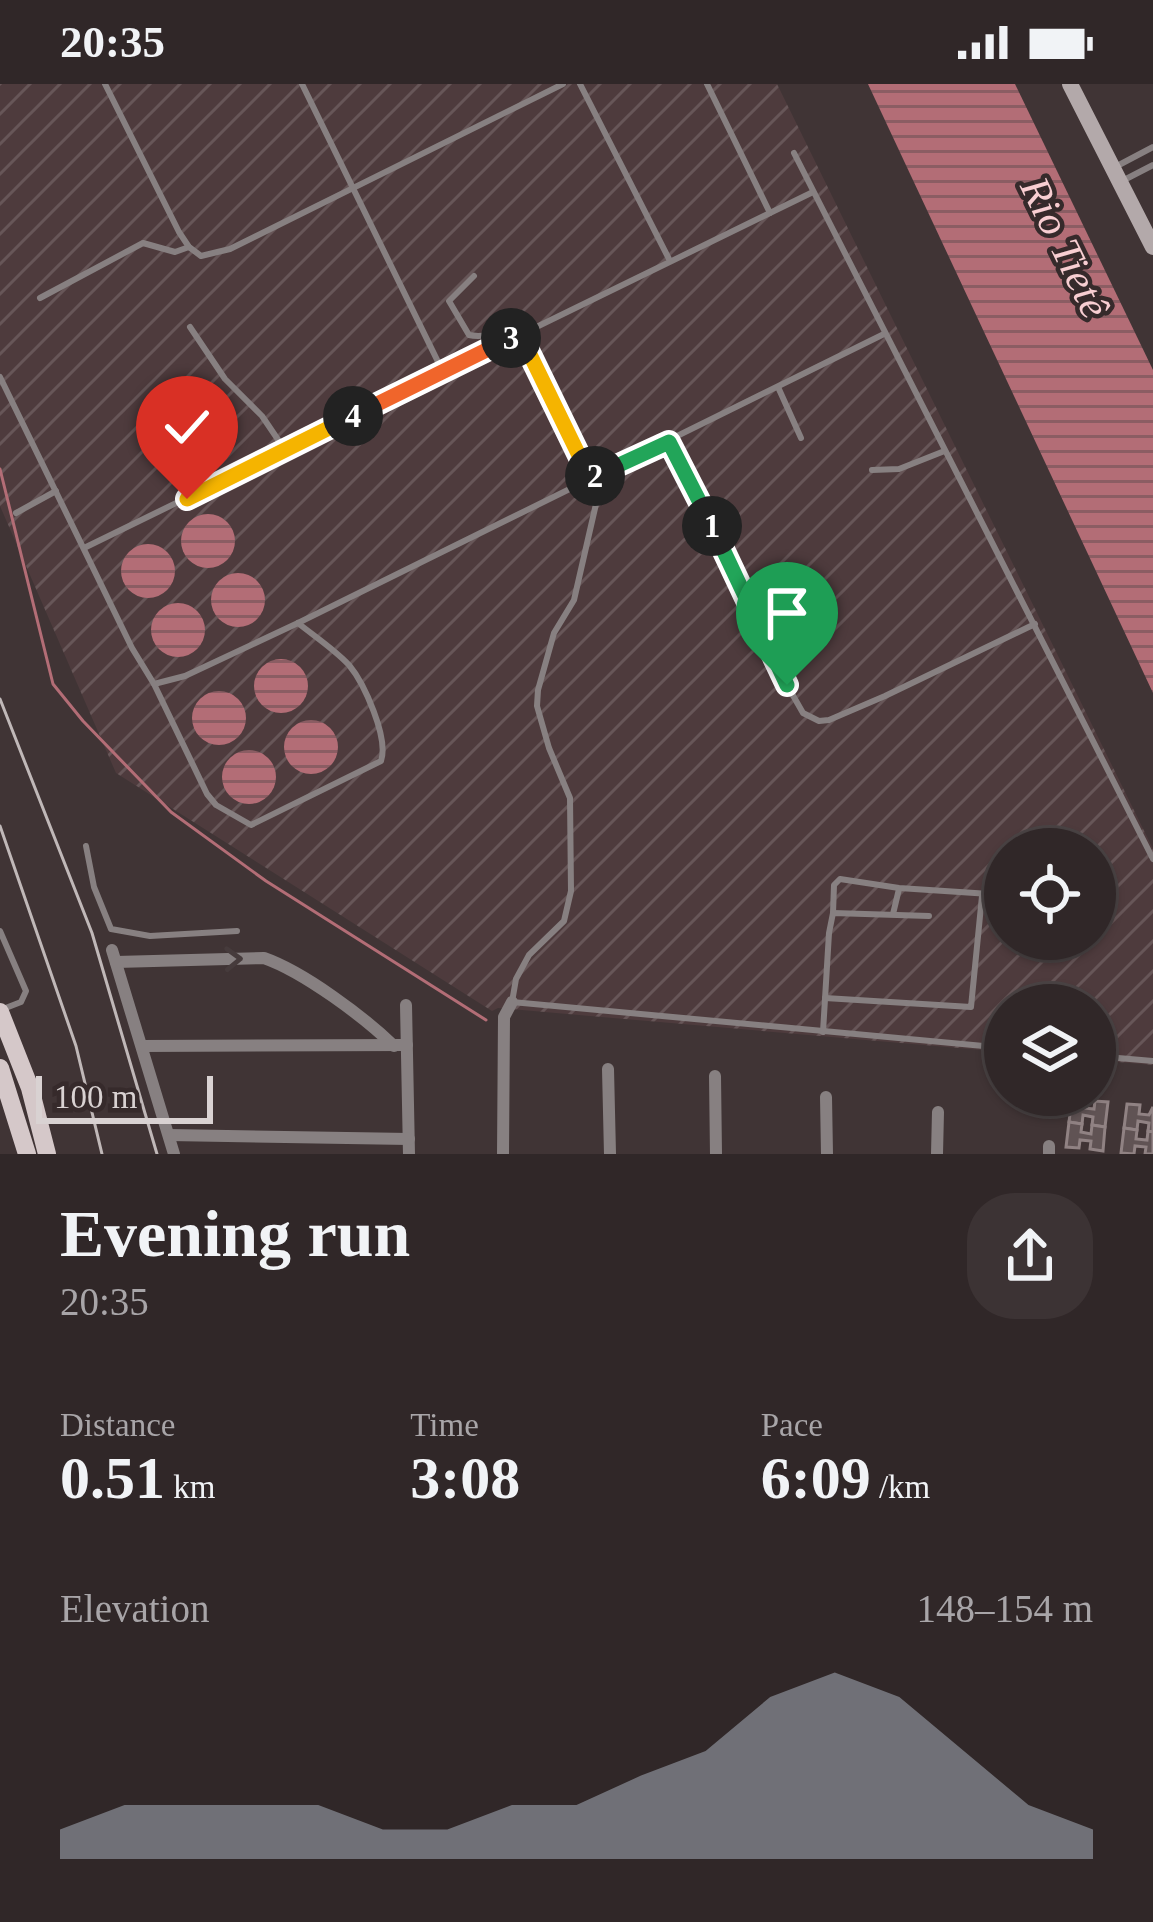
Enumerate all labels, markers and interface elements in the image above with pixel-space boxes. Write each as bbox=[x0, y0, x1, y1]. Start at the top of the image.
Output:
text: 20:35 bbox=[60, 17, 165, 67]
water label: Rio Tietê bbox=[1011, 169, 1119, 325]
pin: 3 bbox=[481, 308, 541, 368]
text: 3 bbox=[503, 320, 519, 356]
pin bbox=[136, 376, 238, 499]
pin: 4 bbox=[323, 386, 383, 446]
icon: check bbox=[154, 394, 220, 460]
text: 4 bbox=[345, 398, 361, 434]
pin: 2 bbox=[565, 446, 625, 506]
text: 2 bbox=[587, 458, 603, 494]
pin: 1 bbox=[682, 496, 742, 556]
text: 1 bbox=[704, 508, 720, 544]
pin bbox=[736, 562, 838, 685]
icon: arrive bbox=[754, 580, 820, 646]
map controls bbox=[984, 828, 1116, 1116]
button: locate bbox=[984, 828, 1116, 960]
one-way arrow bbox=[224, 946, 243, 972]
button: layers bbox=[984, 984, 1116, 1116]
scale bar bbox=[36, 1070, 213, 1123]
text: 100 m bbox=[54, 1079, 137, 1115]
button: share bbox=[967, 1193, 1093, 1319]
text: Evening run bbox=[60, 1197, 410, 1270]
text: 20:35 bbox=[60, 1280, 149, 1323]
text: Distance bbox=[60, 1407, 175, 1443]
text: Time bbox=[410, 1407, 479, 1443]
text: Pace bbox=[761, 1407, 823, 1443]
text: 0.51 bbox=[60, 1445, 165, 1511]
text: 3:08 bbox=[410, 1445, 520, 1511]
text: 6:09 bbox=[761, 1445, 871, 1511]
text: km bbox=[165, 1469, 215, 1505]
text: /km bbox=[871, 1469, 930, 1505]
text: Elevation bbox=[60, 1587, 209, 1630]
text: 148–154 m bbox=[916, 1587, 1093, 1630]

